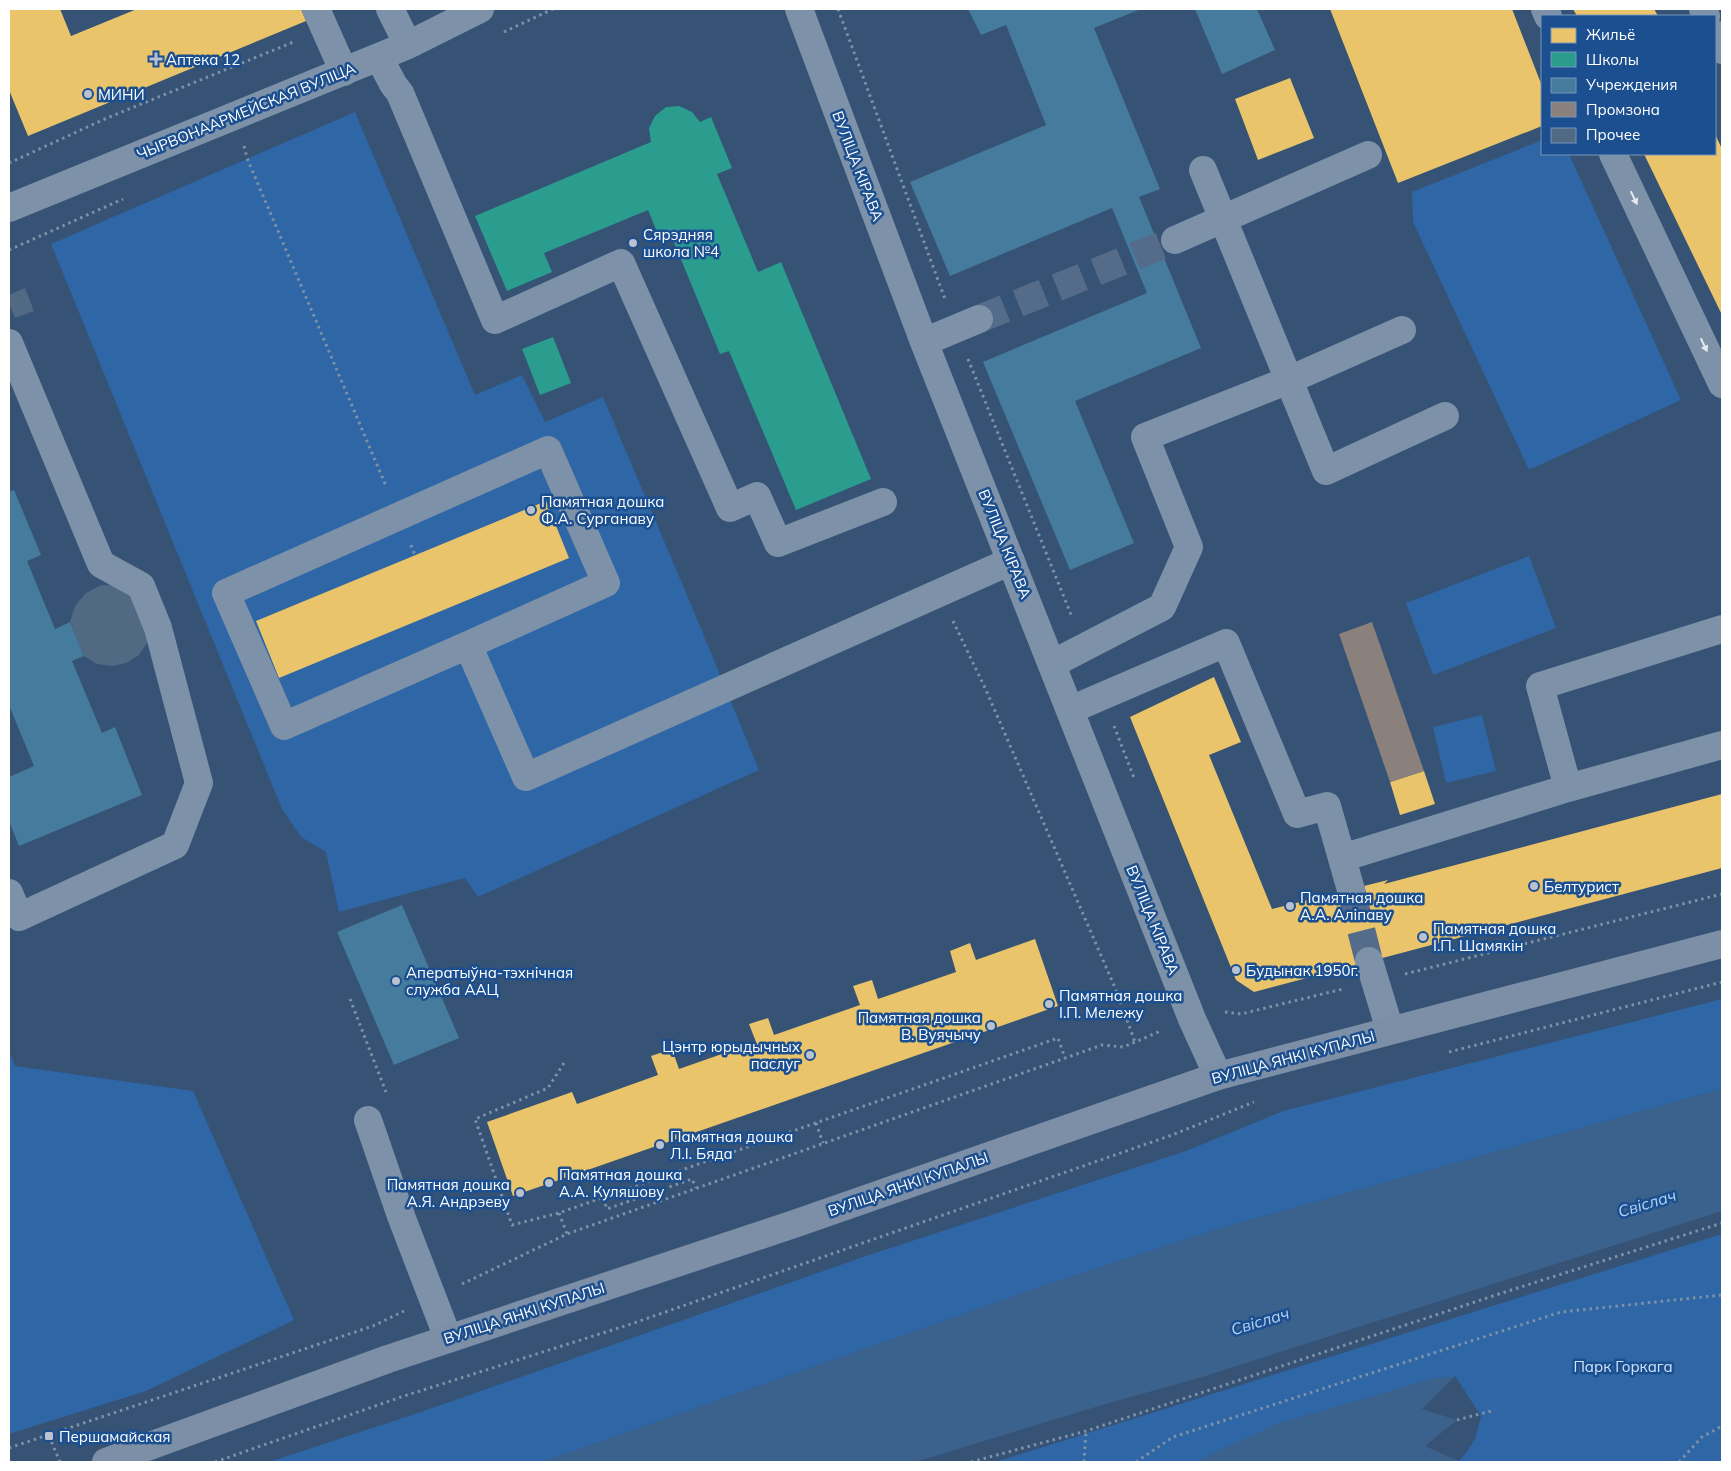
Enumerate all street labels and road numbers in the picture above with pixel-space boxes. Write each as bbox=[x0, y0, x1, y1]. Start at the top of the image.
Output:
street label: ЧЫРВОНААРМЕЙСКАЯ ВУЛІЦА bbox=[134, 58, 358, 164]
street label: ВУЛІЦА КІРАВА bbox=[828, 108, 888, 224]
street label: ВУЛІЦА КІРАВА bbox=[974, 486, 1036, 602]
street label: ВУЛІЦА КІРАВА bbox=[1122, 862, 1184, 978]
street label: ВУЛІЦА ЯНКІ КУПАЛЫ bbox=[1209, 1026, 1377, 1088]
street label: ВУЛІЦА ЯНКІ КУПАЛЫ bbox=[825, 1148, 991, 1220]
street label: ВУЛІЦА ЯНКІ КУПАЛЫ bbox=[441, 1278, 607, 1348]

